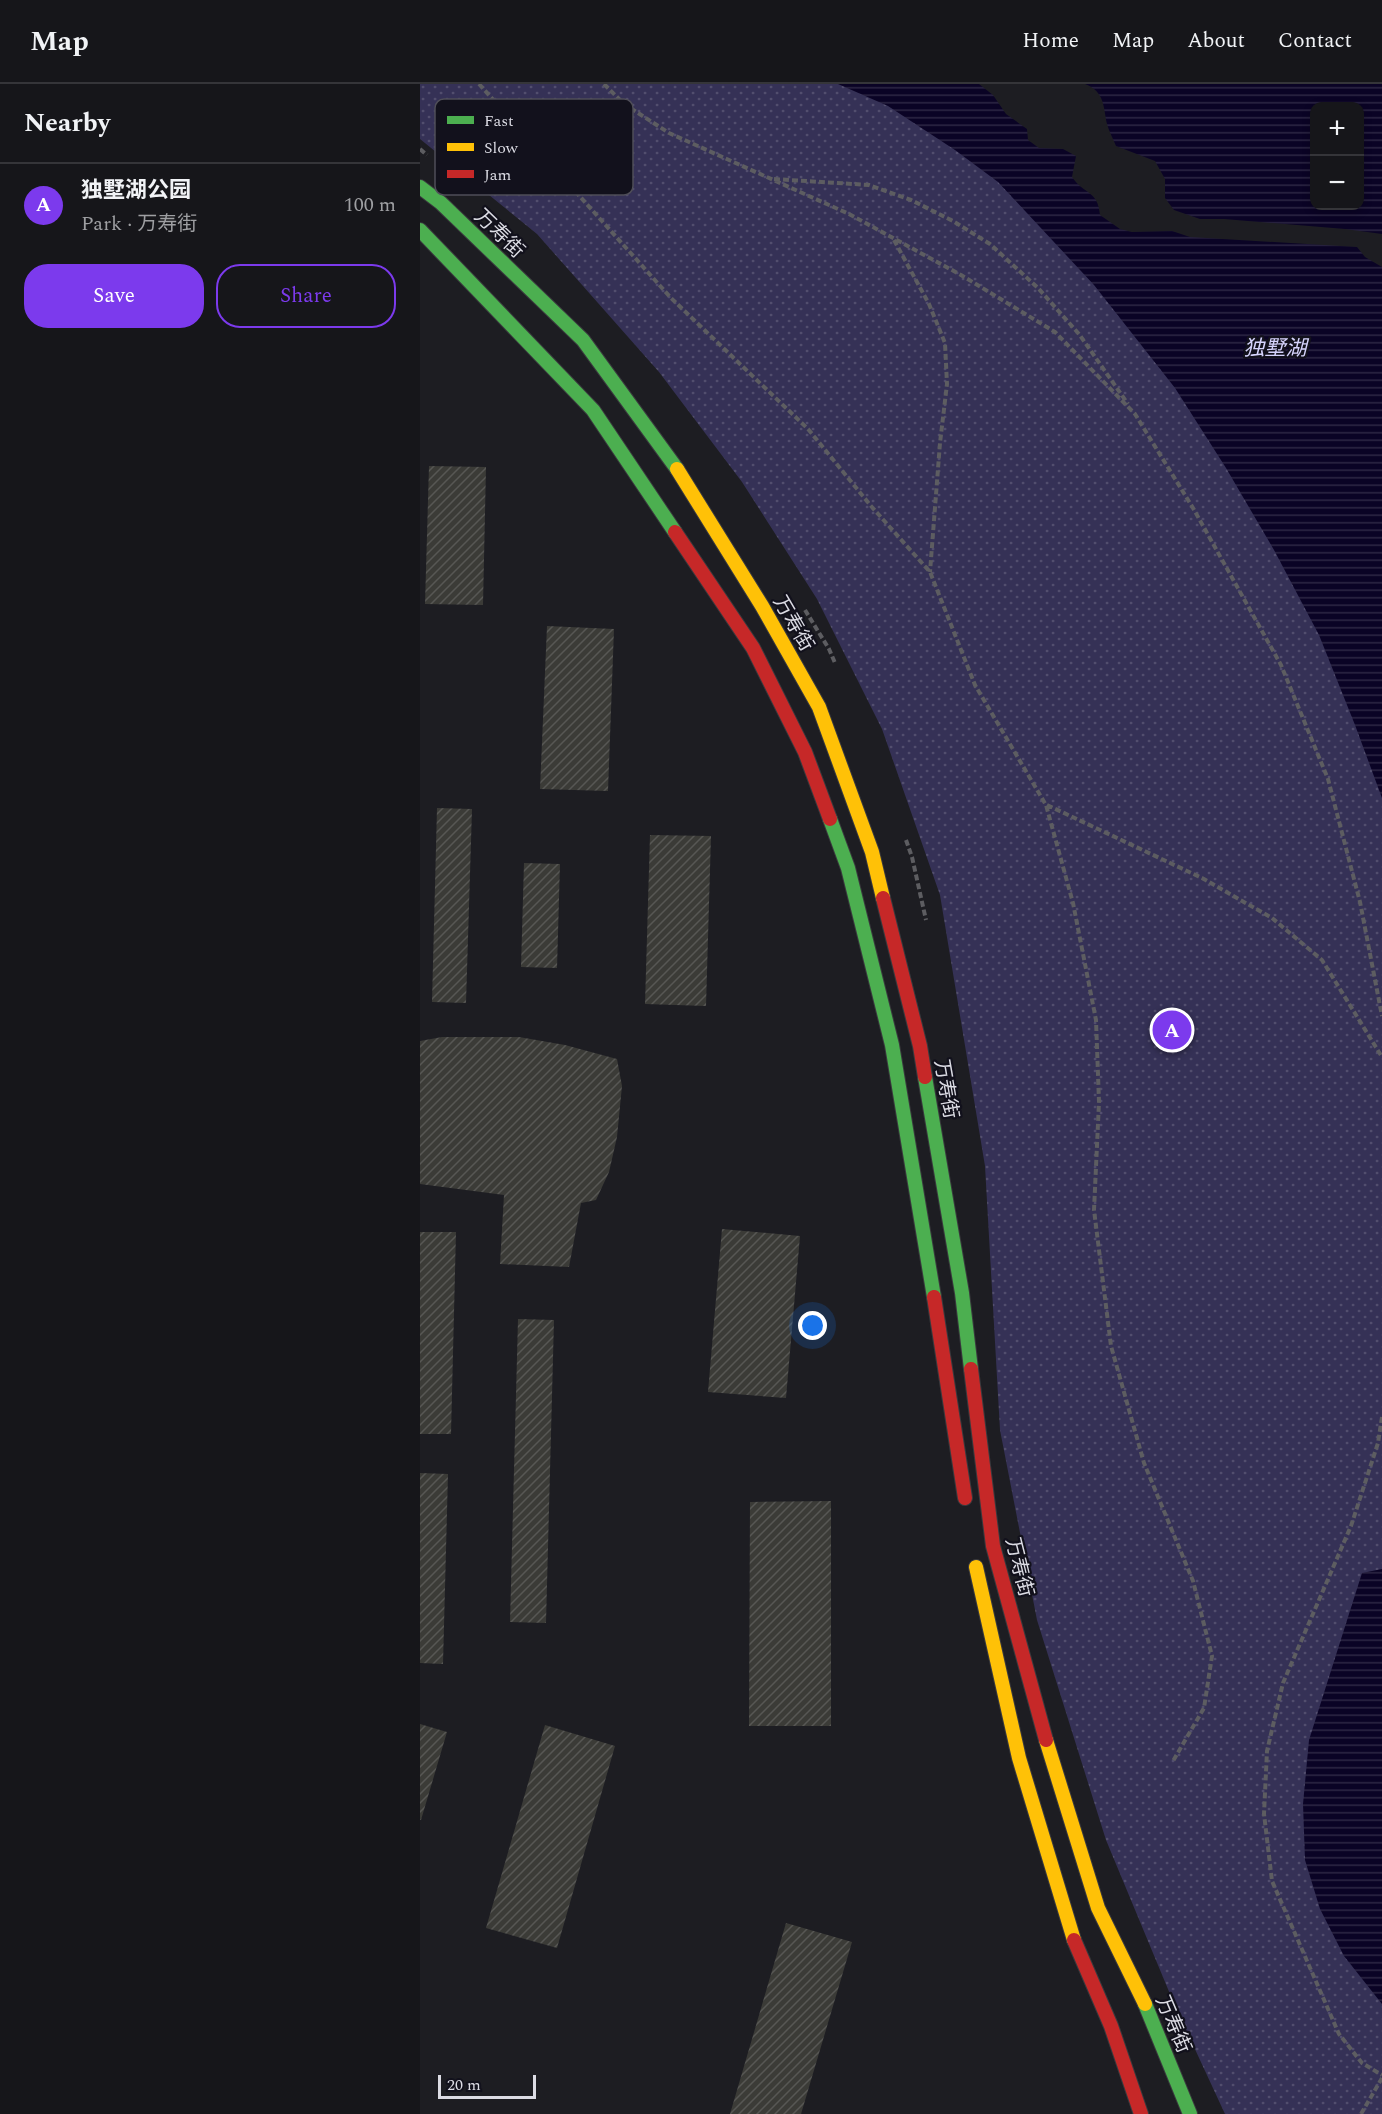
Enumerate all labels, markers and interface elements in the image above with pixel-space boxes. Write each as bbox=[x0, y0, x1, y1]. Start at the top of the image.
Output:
text: Map bbox=[30, 20, 89, 63]
text: Home bbox=[1022, 25, 1079, 57]
text: Map bbox=[1112, 25, 1154, 57]
text: About bbox=[1187, 25, 1245, 57]
text: Contact bbox=[1278, 25, 1352, 57]
legend bbox=[435, 99, 633, 195]
map controls bbox=[1310, 102, 1364, 210]
button: + bbox=[1310, 102, 1364, 156]
text: Nearby bbox=[24, 103, 110, 143]
text: Fast bbox=[484, 109, 514, 133]
text: Slow bbox=[484, 136, 519, 160]
button: − bbox=[1310, 156, 1364, 210]
text: Jam bbox=[484, 163, 512, 187]
text: 独墅湖公园 bbox=[81, 174, 191, 207]
text: A bbox=[36, 190, 51, 220]
text: 100 m bbox=[344, 190, 396, 220]
street label: 万寿街 bbox=[467, 202, 531, 265]
text: Park · 万寿街 bbox=[81, 209, 197, 239]
button: Save bbox=[24, 264, 204, 328]
button: Share bbox=[216, 264, 396, 328]
water label: 独墅湖 bbox=[1244, 333, 1309, 365]
street label: 万寿街 bbox=[765, 590, 821, 657]
pin: A bbox=[1152, 1008, 1191, 1052]
street label: 万寿街 bbox=[926, 1057, 966, 1121]
your location bbox=[798, 1311, 827, 1340]
street label: 万寿街 bbox=[997, 1535, 1041, 1600]
street label: 万寿街 bbox=[1148, 1991, 1199, 2058]
scale bar bbox=[438, 2072, 536, 2100]
text: 20 m bbox=[447, 2073, 481, 2097]

